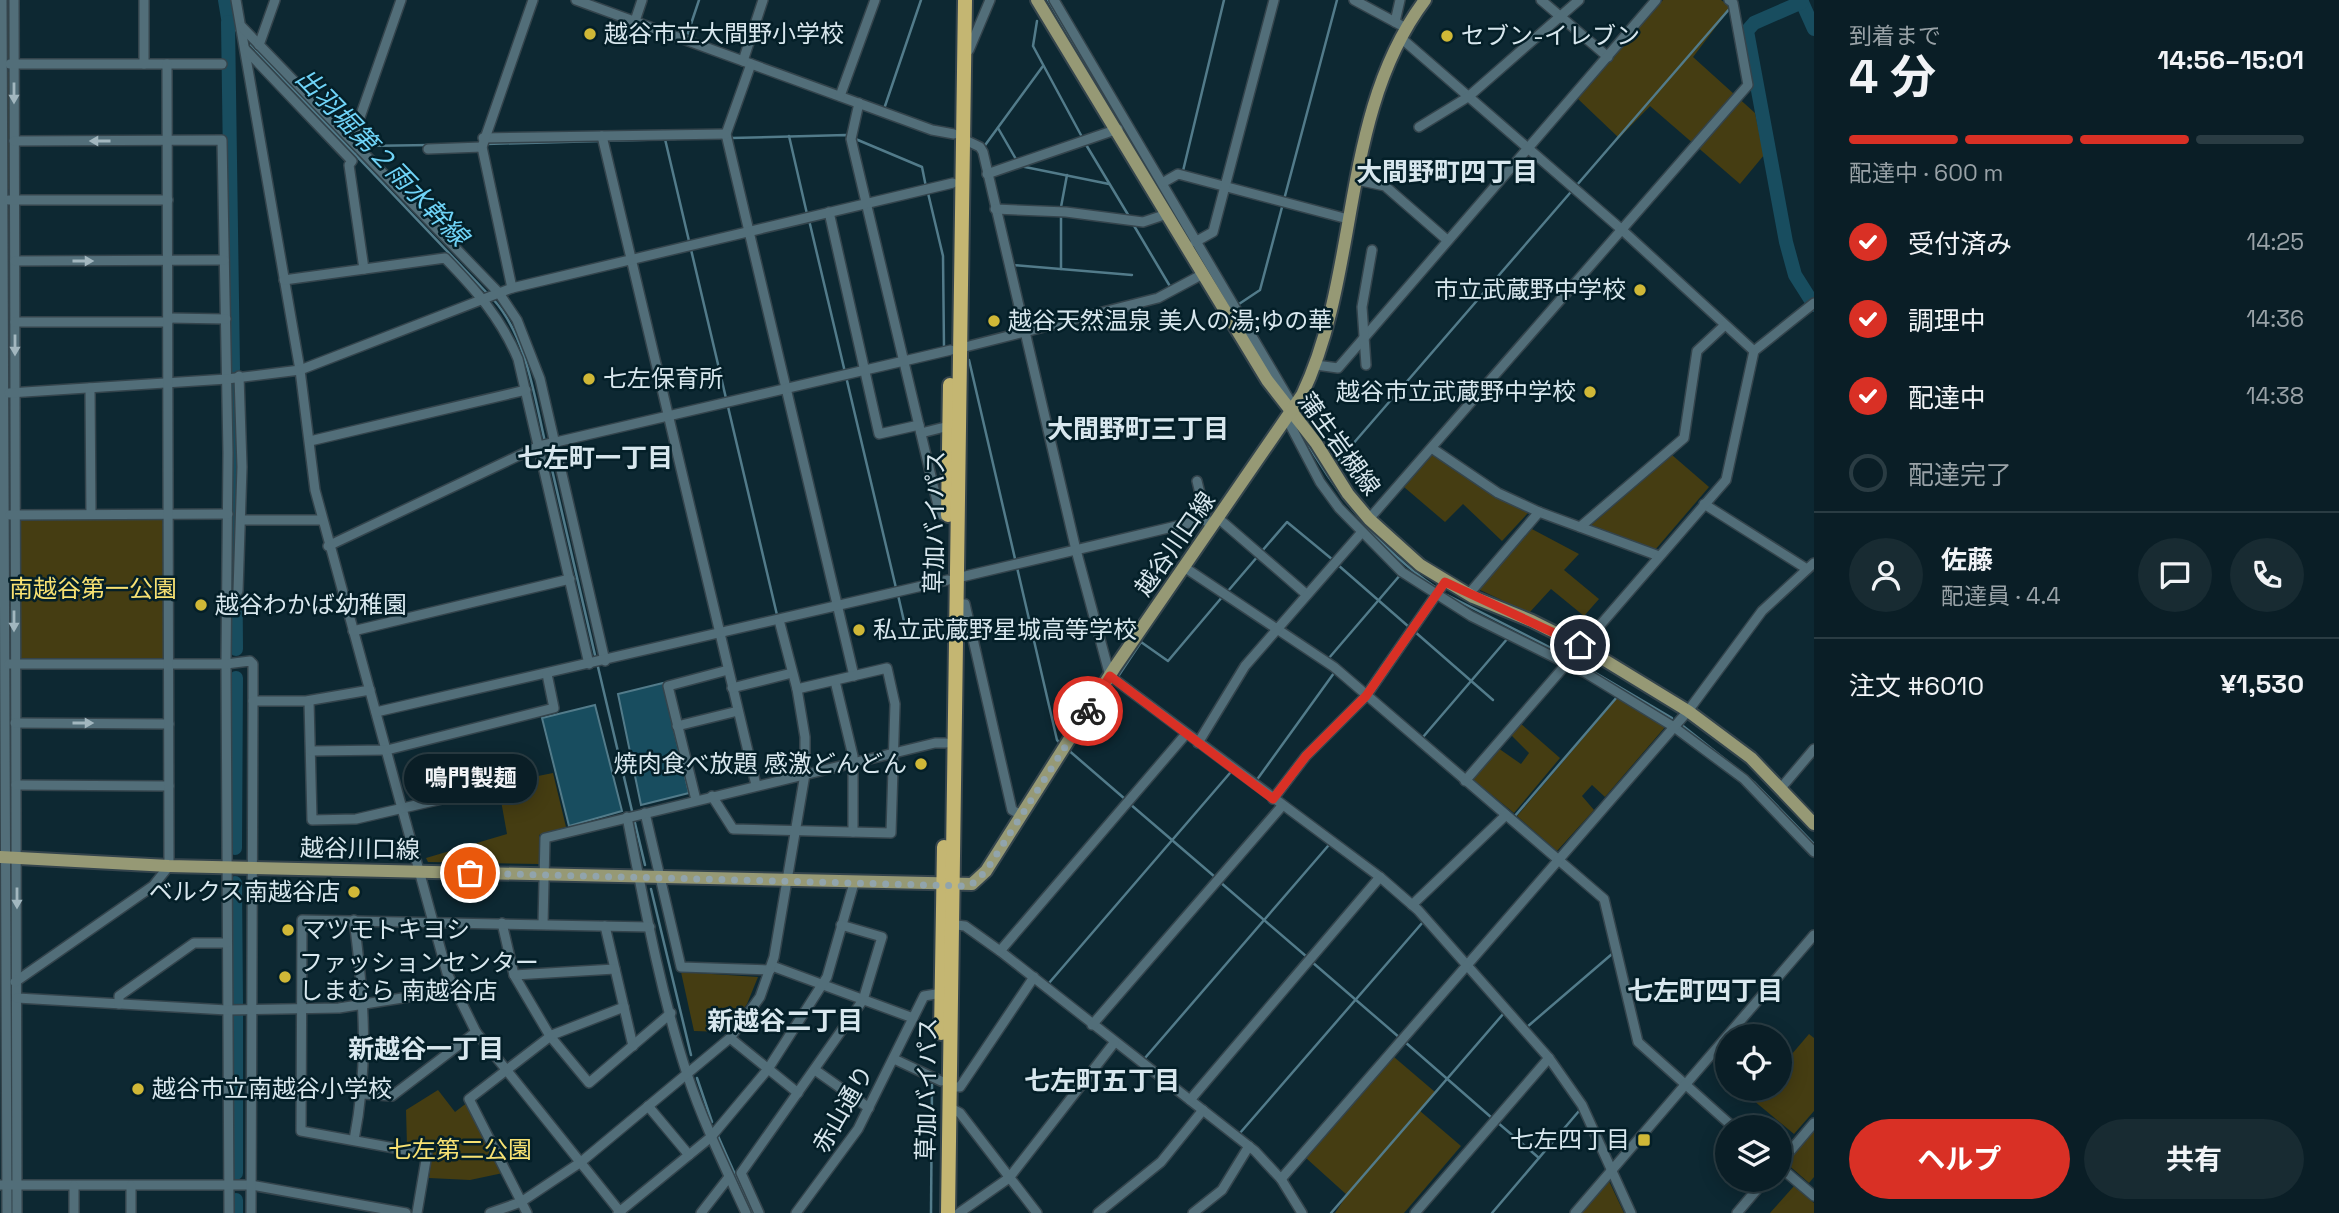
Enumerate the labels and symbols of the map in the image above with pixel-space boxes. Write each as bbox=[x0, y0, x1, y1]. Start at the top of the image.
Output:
place label: 越谷市立大間野小学校 bbox=[604, 18, 844, 49]
place label: セブン-イレブン bbox=[1461, 20, 1640, 51]
marker: 越谷市立大間野小学校 bbox=[582, 26, 598, 42]
marker: セブン-イレブン bbox=[1439, 28, 1455, 44]
water label: 出羽堀第２雨水幹線 bbox=[288, 61, 478, 255]
one-way arrow bbox=[8, 82, 20, 104]
one-way arrow bbox=[88, 135, 110, 147]
district label: 大間野町四丁目 bbox=[1356, 155, 1538, 189]
one-way arrow bbox=[72, 255, 94, 267]
place label: 市立武蔵野中学校 bbox=[1434, 274, 1626, 305]
marker: 市立武蔵野中学校 bbox=[1632, 282, 1648, 298]
place label: 越谷天然温泉 美人の湯;ゆの華 bbox=[1008, 305, 1332, 336]
marker: 越谷天然温泉 美人の湯;ゆの華 bbox=[986, 313, 1002, 329]
one-way arrow bbox=[9, 334, 21, 356]
place label: 七左保育所 bbox=[603, 363, 723, 394]
marker: 七左保育所 bbox=[581, 371, 597, 387]
place label: 越谷市立武蔵野中学校 bbox=[1336, 376, 1576, 407]
marker: 越谷市立武蔵野中学校 bbox=[1582, 384, 1598, 400]
street label: 蒲生岩槻線 bbox=[1292, 386, 1387, 501]
district label: 大間野町三丁目 bbox=[1047, 412, 1229, 446]
district label: 七左町一丁目 bbox=[517, 441, 673, 475]
street label: 草加バイパス bbox=[918, 450, 951, 594]
street label: 越谷川口線 bbox=[1127, 486, 1222, 602]
park label: 南越谷第一公園 bbox=[9, 573, 177, 604]
place label: 越谷わかば幼稚園 bbox=[215, 589, 407, 620]
marker: 越谷わかば幼稚園 bbox=[193, 597, 209, 613]
one-way arrow bbox=[8, 610, 20, 632]
place label: 私立武蔵野星城高等学校 bbox=[873, 614, 1137, 645]
pin bbox=[1550, 615, 1610, 675]
marker: 私立武蔵野星城高等学校 bbox=[851, 622, 867, 638]
courier bbox=[1053, 676, 1123, 746]
one-way arrow bbox=[72, 717, 94, 729]
place label: 焼肉食べ放題 感激どんどん bbox=[614, 748, 907, 779]
callout: 鳴門製麺 bbox=[404, 754, 536, 803]
marker: 焼肉食べ放題 感激どんどん bbox=[913, 756, 929, 772]
street label: 越谷川口線 bbox=[300, 832, 420, 865]
pin bbox=[440, 843, 500, 903]
place label: ベルクス南越谷店 bbox=[149, 876, 340, 907]
marker: ベルクス南越谷店 bbox=[346, 884, 362, 900]
one-way arrow bbox=[11, 887, 23, 909]
place label: マツモトキヨシ bbox=[302, 914, 470, 945]
marker: マツモトキヨシ bbox=[280, 922, 296, 938]
place label: ファッションセンター しまむら 南越谷店 bbox=[299, 947, 539, 1006]
marker: ファッションセンター しまむら 南越谷店 bbox=[277, 969, 293, 985]
district label: 七左町四丁目 bbox=[1627, 974, 1783, 1008]
district label: 新越谷二丁目 bbox=[707, 1004, 863, 1038]
street label: 草加バイパス bbox=[910, 1017, 943, 1161]
district label: 新越谷一丁目 bbox=[348, 1032, 504, 1066]
street label: 赤山通り bbox=[805, 1059, 880, 1158]
district label: 七左町五丁目 bbox=[1024, 1064, 1180, 1098]
place label: 越谷市立南越谷小学校 bbox=[152, 1073, 392, 1104]
marker: 越谷市立南越谷小学校 bbox=[130, 1081, 146, 1097]
place label: 七左四丁目 bbox=[1510, 1124, 1630, 1155]
marker: 七左四丁目 bbox=[1636, 1132, 1652, 1148]
park label: 七左第二公園 bbox=[388, 1134, 532, 1165]

